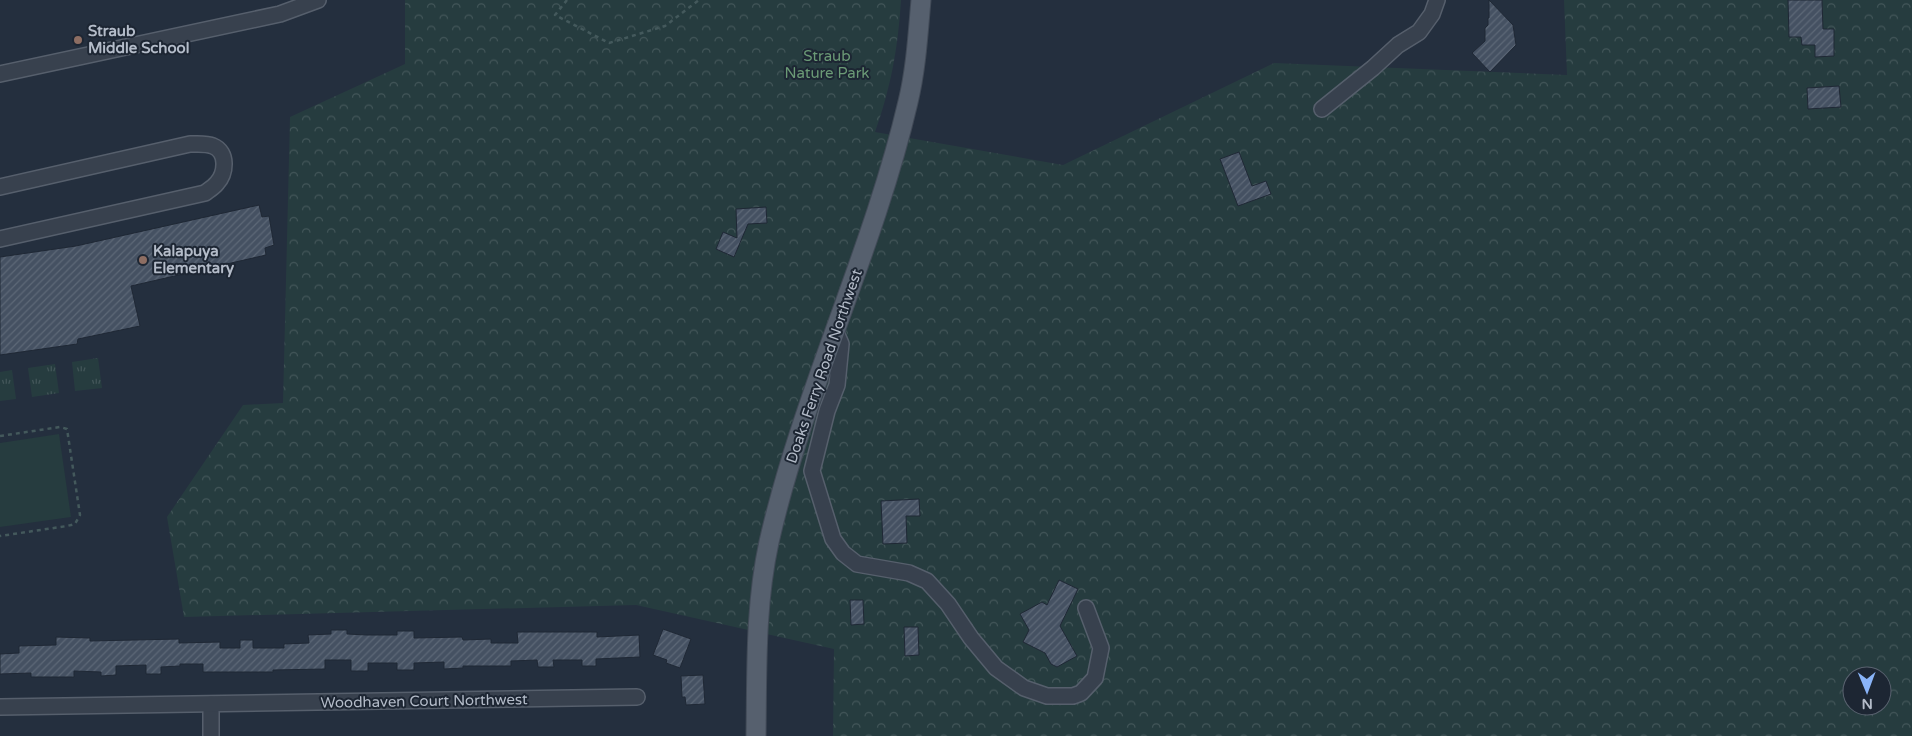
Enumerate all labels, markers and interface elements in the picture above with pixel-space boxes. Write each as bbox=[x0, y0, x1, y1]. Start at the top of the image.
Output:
place label: Straub Middle School bbox=[88, 22, 189, 57]
marker: Straub Middle School bbox=[72, 34, 84, 46]
park label: Straub Nature Park bbox=[784, 47, 870, 82]
place label: Kalapuya Elementary bbox=[153, 242, 234, 278]
marker: Kalapuya Elementary bbox=[137, 254, 149, 266]
street label: Doaks Ferry Road Northwest bbox=[782, 266, 866, 466]
north arrow bbox=[1842, 666, 1892, 716]
street label: Woodhaven Court Northwest bbox=[320, 690, 528, 712]
text: N bbox=[1861, 695, 1873, 712]

